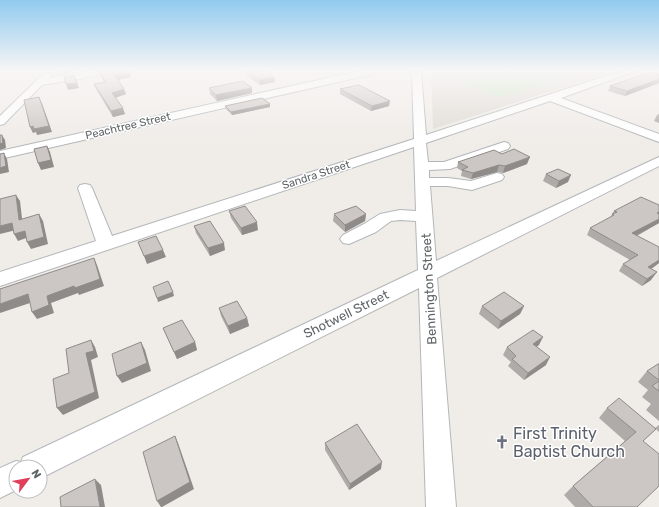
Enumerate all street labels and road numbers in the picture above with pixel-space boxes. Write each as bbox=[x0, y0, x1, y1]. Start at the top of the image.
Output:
street label: Peachtree Street bbox=[84, 110, 173, 142]
street label: Sandra Street bbox=[280, 158, 352, 192]
street label: Bennington Street bbox=[419, 233, 440, 345]
street label: Shotwell Street bbox=[301, 287, 391, 341]

